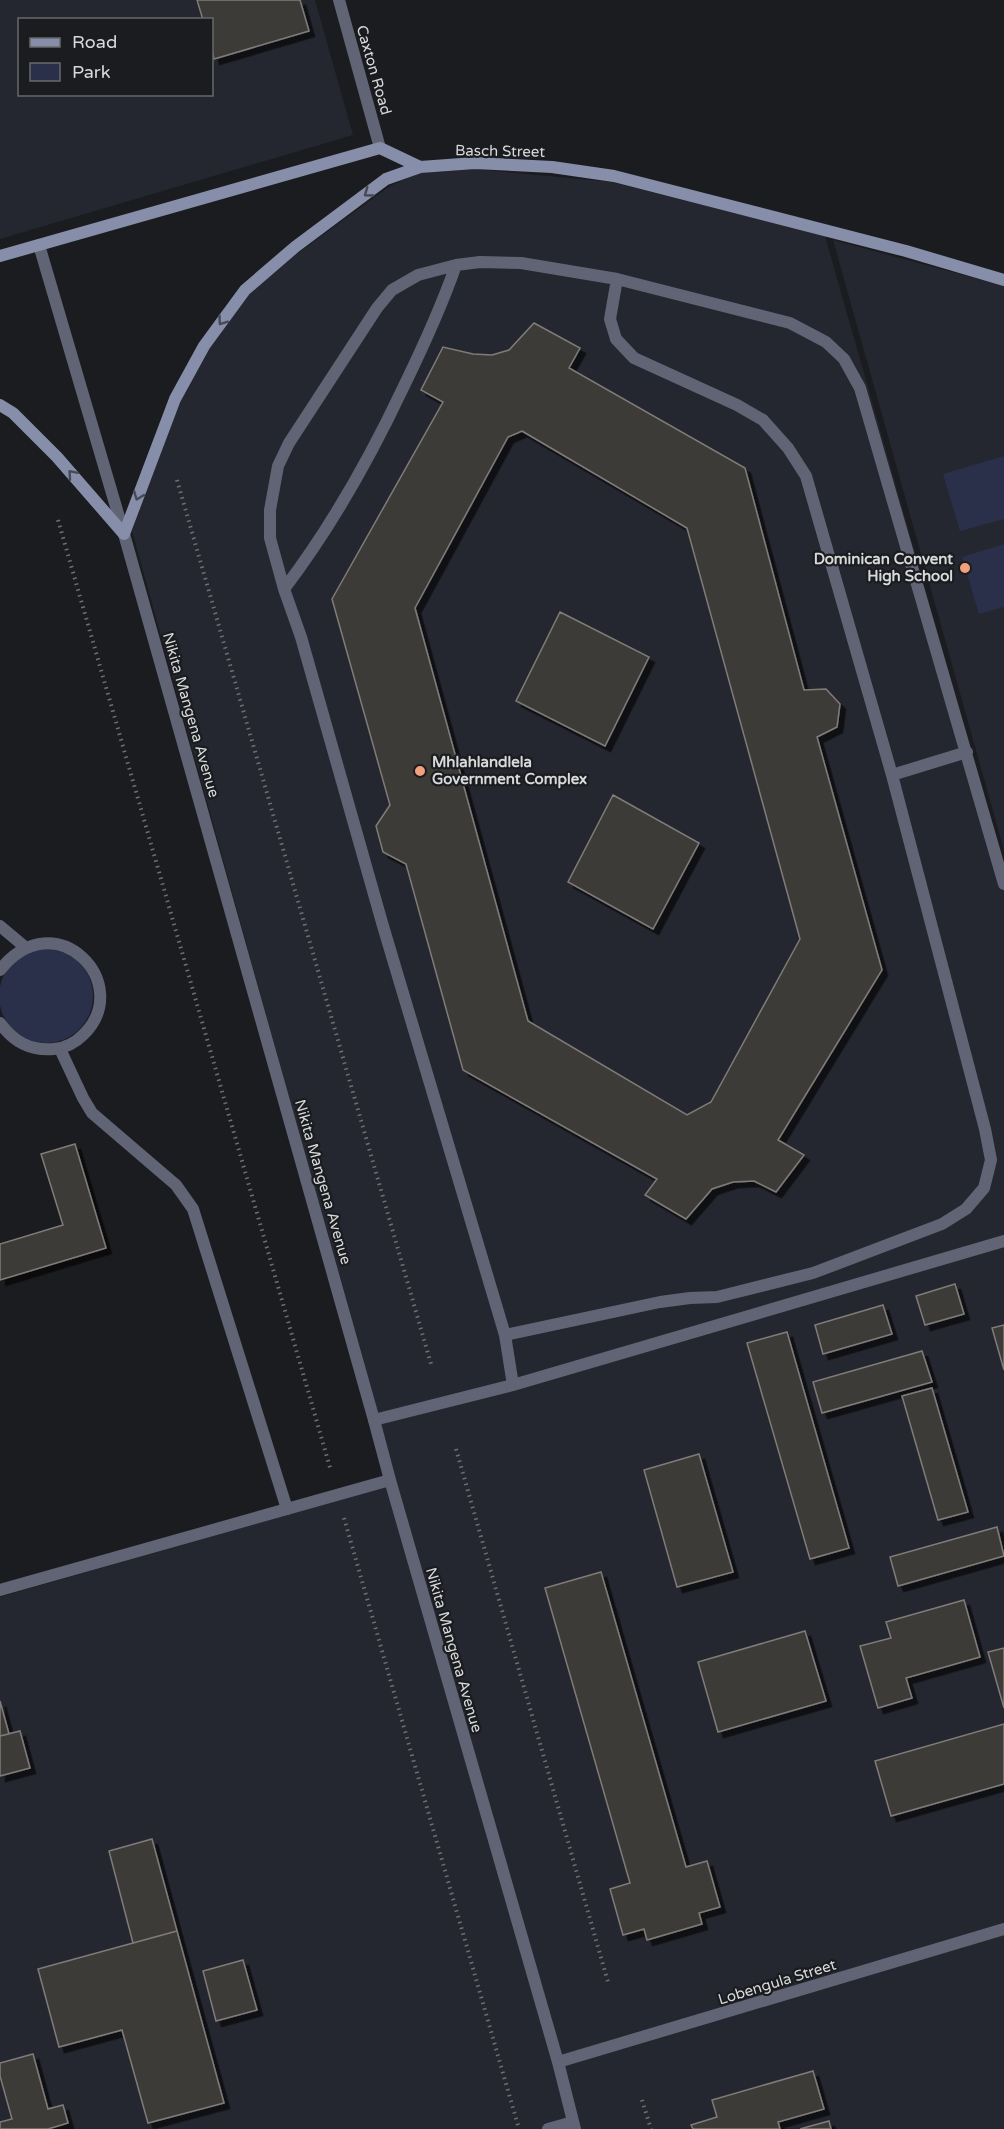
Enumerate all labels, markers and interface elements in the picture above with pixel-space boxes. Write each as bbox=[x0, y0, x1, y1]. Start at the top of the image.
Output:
legend bbox=[18, 18, 213, 96]
street label: Caxton Road bbox=[353, 23, 395, 117]
text: Road bbox=[72, 31, 117, 53]
text: Park bbox=[72, 61, 111, 83]
street label: Basch Street bbox=[455, 141, 545, 161]
one-way arrow bbox=[363, 186, 374, 197]
one-way arrow bbox=[218, 314, 229, 325]
one-way arrow bbox=[68, 470, 79, 481]
one-way arrow bbox=[133, 490, 146, 501]
place label: Dominican Convent High School bbox=[814, 550, 953, 586]
marker: Dominican Convent High School bbox=[958, 561, 972, 575]
street label: Nikita Mangena Avenue bbox=[159, 630, 223, 800]
place label: Mhlahlandlela Government Complex bbox=[432, 753, 587, 789]
marker: Mhlahlandlela Government Complex bbox=[413, 764, 427, 778]
street label: Nikita Mangena Avenue bbox=[291, 1097, 355, 1267]
street label: Nikita Mangena Avenue bbox=[422, 1565, 486, 1735]
street label: Lobengula Street bbox=[716, 1955, 838, 2008]

